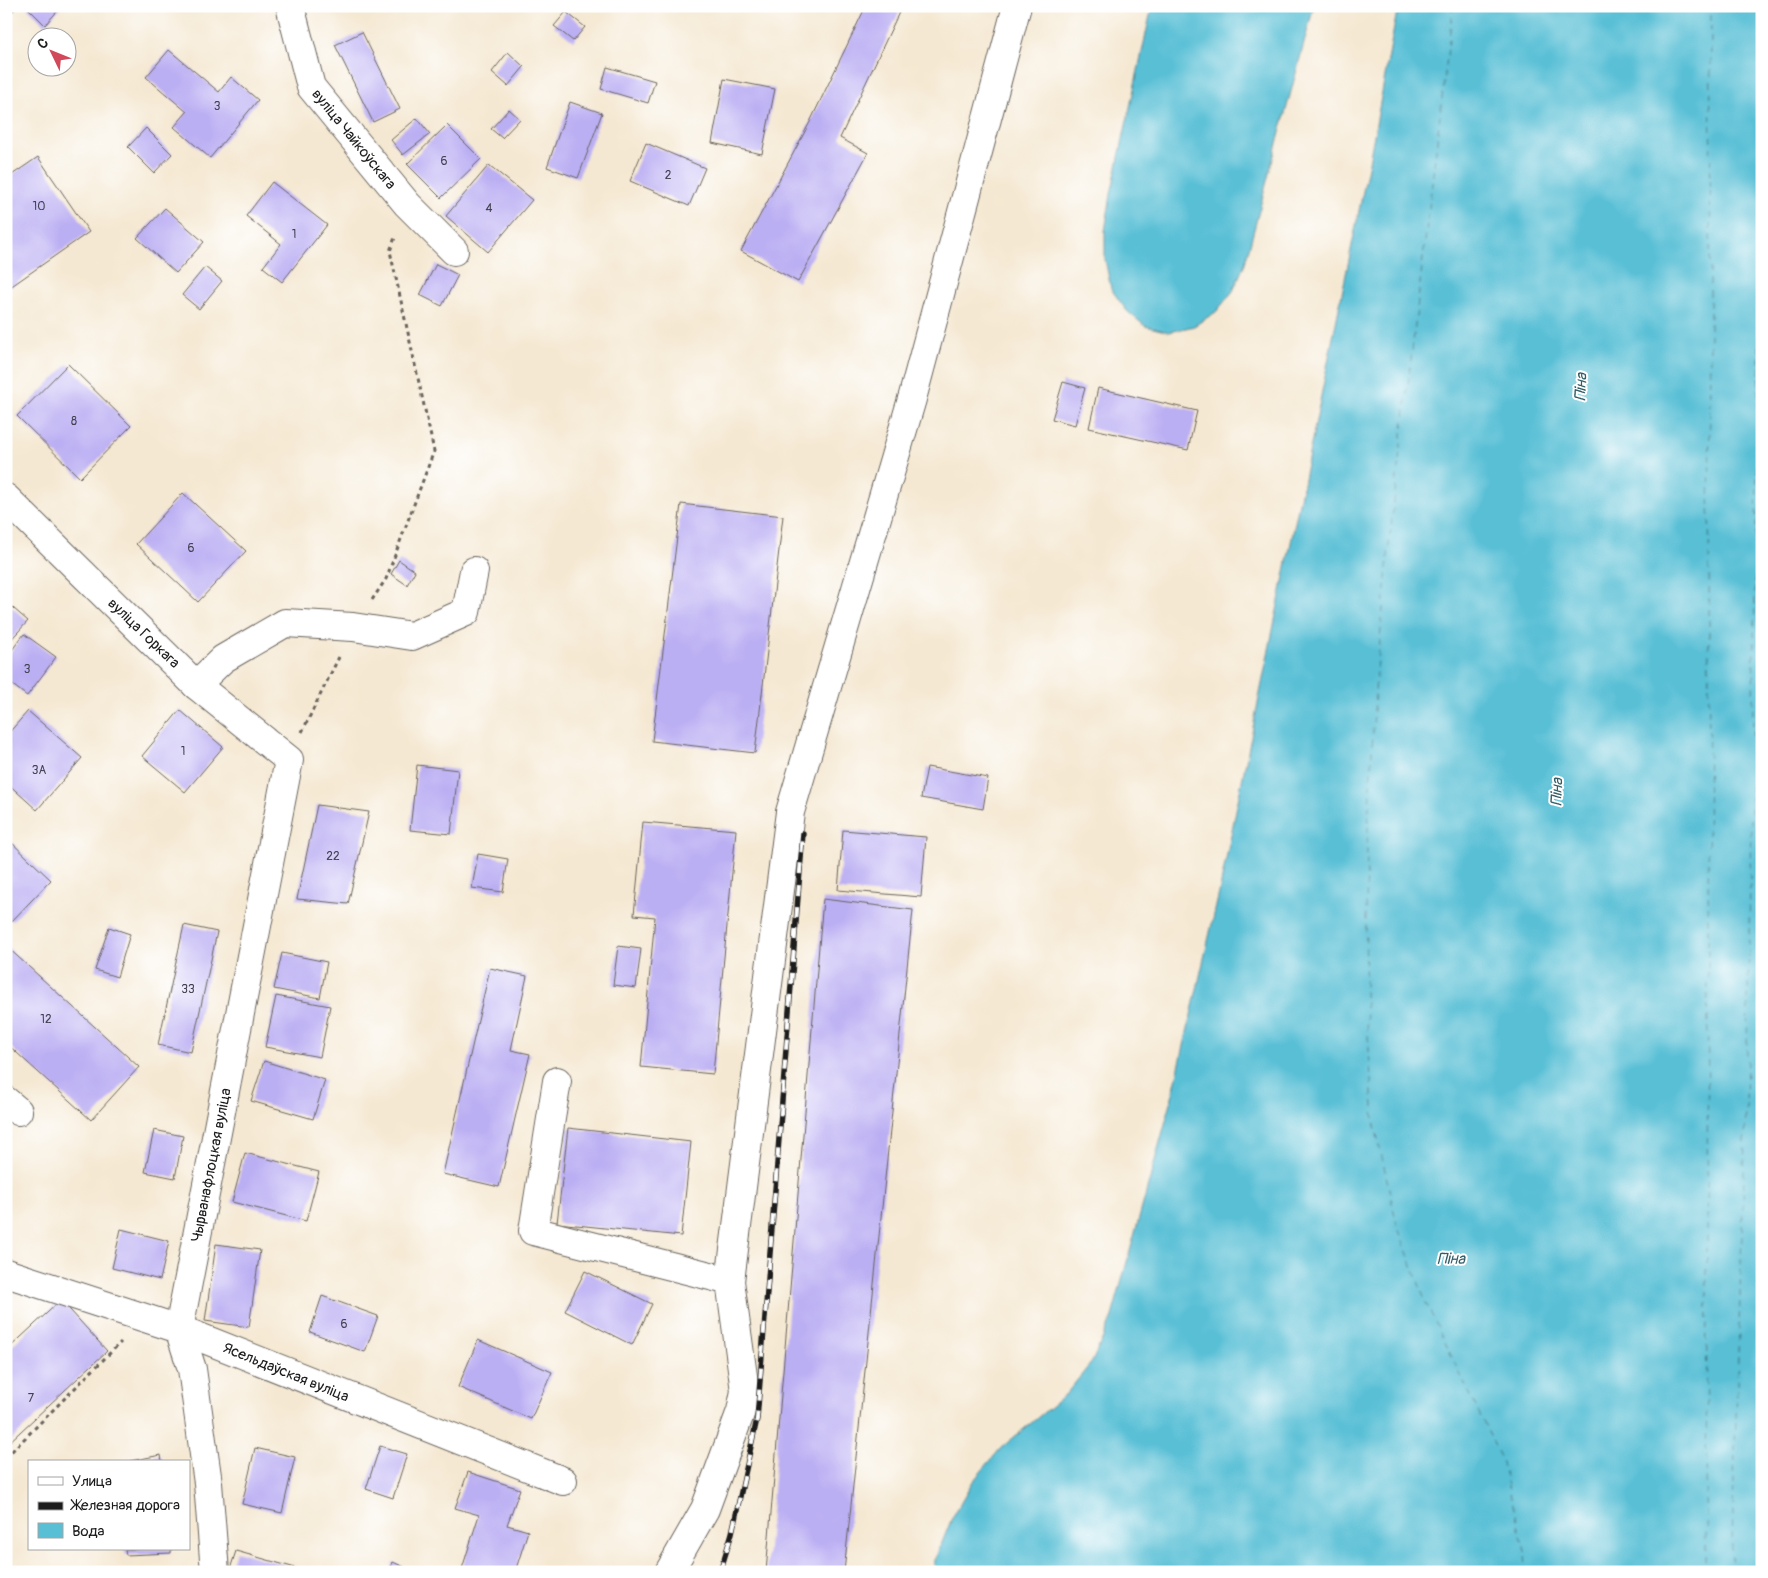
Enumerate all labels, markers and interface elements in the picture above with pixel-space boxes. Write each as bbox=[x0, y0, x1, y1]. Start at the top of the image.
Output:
north arrow bbox=[28, 28, 78, 78]
text: С bbox=[34, 34, 52, 52]
street label: вуліца Чайкоўскага bbox=[307, 85, 400, 193]
house number: 3 bbox=[214, 99, 221, 114]
house number: 6 bbox=[441, 154, 448, 169]
house number: 2 bbox=[665, 168, 672, 183]
house number: 10 bbox=[33, 199, 45, 214]
house number: 4 bbox=[486, 201, 493, 216]
house number: 1 bbox=[292, 227, 296, 242]
water label: Піна bbox=[1570, 371, 1592, 401]
house number: 8 bbox=[71, 414, 77, 429]
house number: 6 bbox=[188, 541, 195, 556]
street label: вуліца Горкага bbox=[104, 594, 184, 673]
house number: 3 bbox=[24, 662, 31, 677]
house number: 1 bbox=[181, 744, 185, 759]
house number: 3А bbox=[32, 763, 46, 778]
water label: Піна bbox=[1547, 776, 1568, 806]
house number: 22 bbox=[326, 849, 340, 864]
house number: 33 bbox=[181, 982, 195, 997]
house number: 12 bbox=[40, 1012, 52, 1027]
street label: Чырванафлоцкая вуліца bbox=[187, 1087, 236, 1244]
water label: Піна bbox=[1437, 1249, 1466, 1269]
house number: 6 bbox=[341, 1317, 348, 1332]
street label: Ясельдаўская вуліца bbox=[220, 1339, 352, 1406]
house number: 7 bbox=[28, 1391, 35, 1406]
legend bbox=[28, 1460, 190, 1550]
text: Улица bbox=[72, 1472, 112, 1491]
text: Железная дорога bbox=[70, 1496, 180, 1515]
text: Вода bbox=[72, 1522, 105, 1541]

